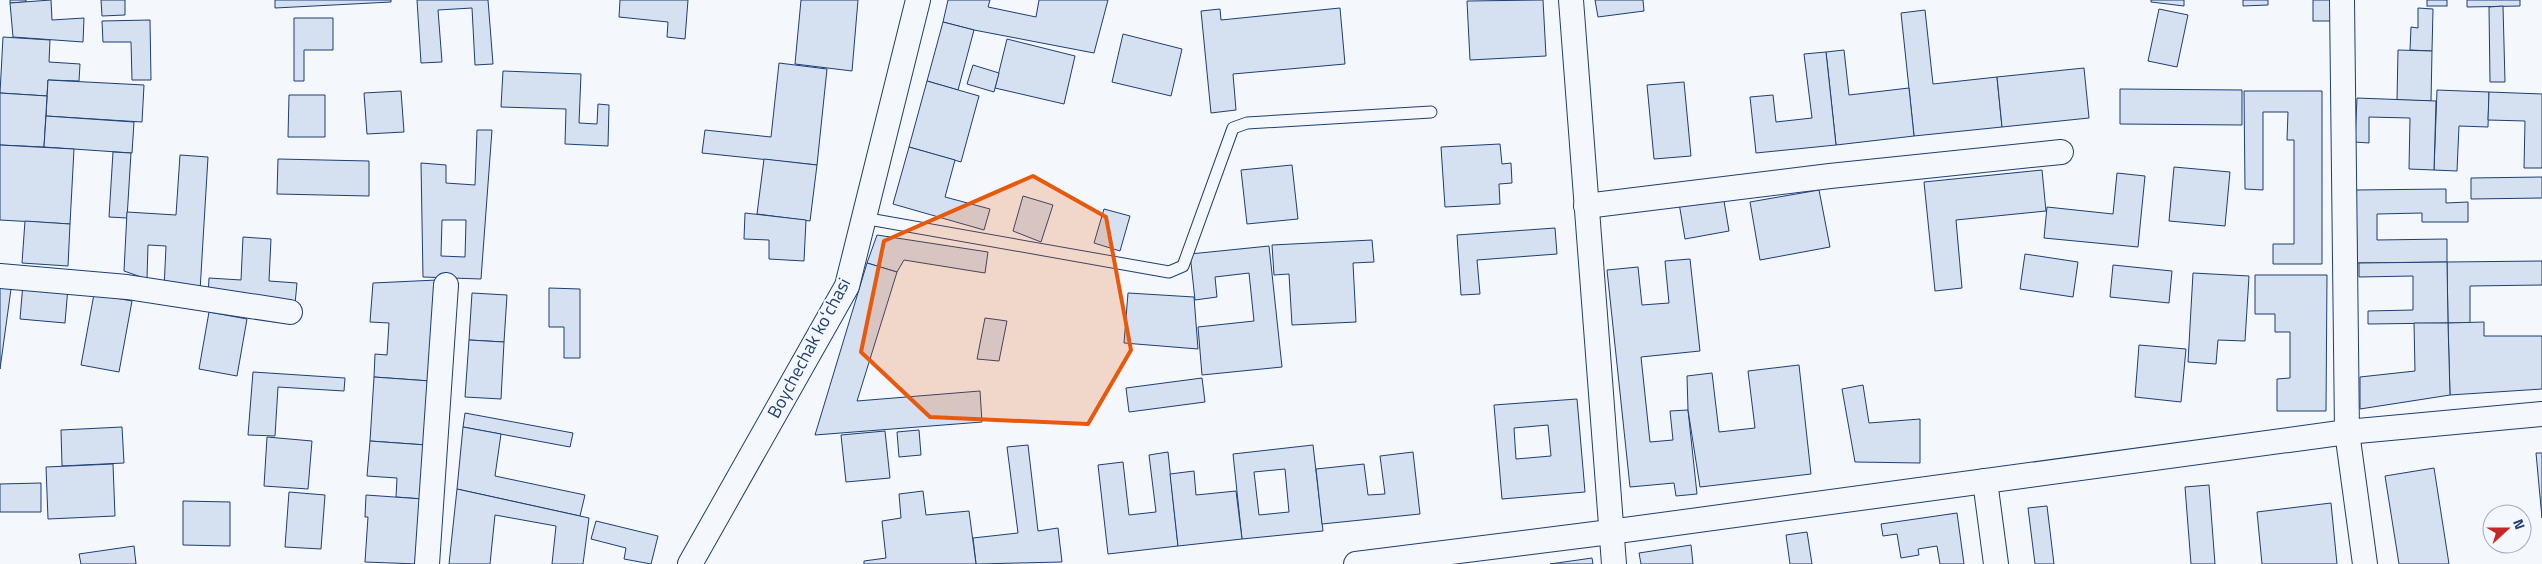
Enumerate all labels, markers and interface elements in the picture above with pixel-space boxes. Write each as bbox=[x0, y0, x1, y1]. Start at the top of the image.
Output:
street label: Boychechak koʻchasi bbox=[760, 273, 857, 423]
north arrow bbox=[2482, 504, 2532, 554]
text: N bbox=[2508, 516, 2531, 532]

